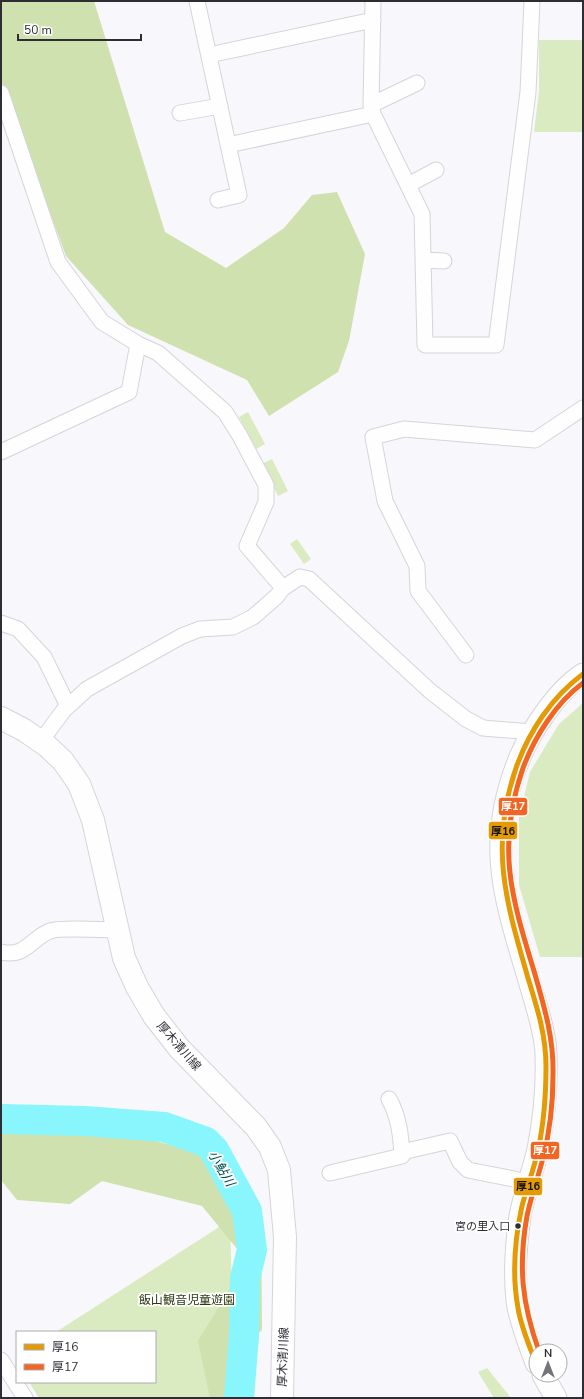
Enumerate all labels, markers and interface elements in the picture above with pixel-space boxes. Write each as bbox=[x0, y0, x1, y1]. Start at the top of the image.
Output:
scale bar bbox=[18, 16, 141, 42]
text: 50 m bbox=[24, 22, 52, 38]
line badge: 厚17 bbox=[498, 797, 528, 816]
text: 厚17 bbox=[501, 799, 525, 814]
line badge: 厚16 bbox=[488, 821, 518, 840]
text: 厚16 bbox=[491, 824, 515, 839]
street label: 厚木清川線 bbox=[153, 1018, 205, 1074]
line badge: 厚17 bbox=[530, 1141, 560, 1160]
text: 厚17 bbox=[533, 1143, 557, 1158]
water label: 小鮎川 bbox=[203, 1147, 240, 1192]
line badge: 厚16 bbox=[513, 1177, 543, 1196]
text: 厚16 bbox=[516, 1179, 540, 1194]
place label: 宮の里入口 bbox=[455, 1219, 510, 1234]
marker: 宮の里入口 bbox=[513, 1221, 523, 1231]
park label: 飯山観音児童遊園 bbox=[139, 1292, 235, 1308]
street label: 厚木清川線 bbox=[274, 1327, 292, 1387]
legend bbox=[16, 1331, 156, 1383]
text: 厚16 bbox=[52, 1339, 78, 1355]
north arrow bbox=[528, 1343, 568, 1383]
text: N bbox=[544, 1346, 552, 1361]
text: 厚17 bbox=[52, 1359, 78, 1375]

